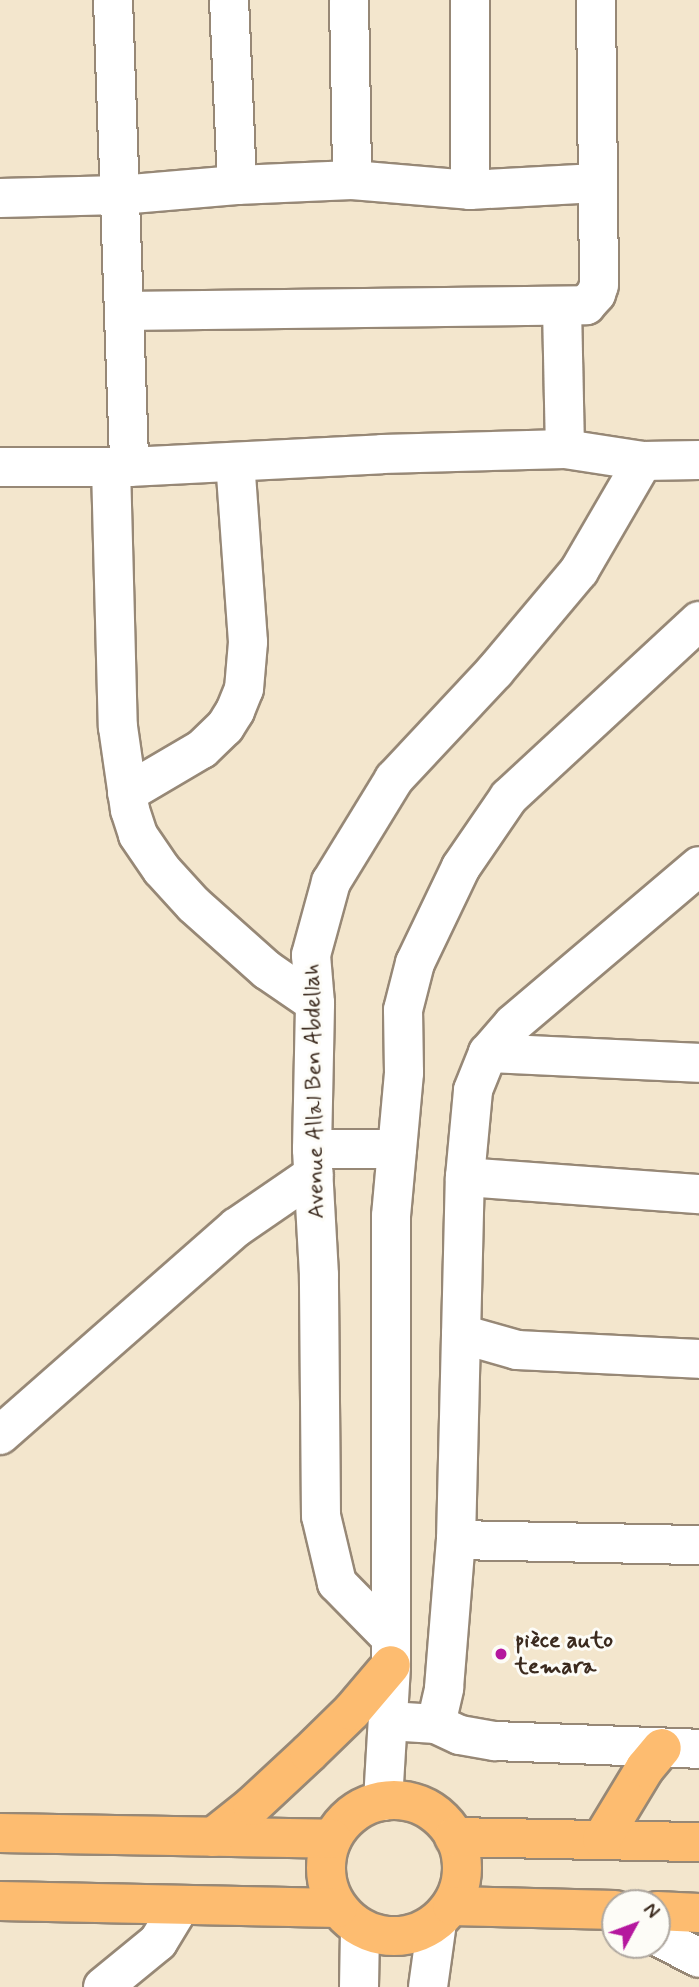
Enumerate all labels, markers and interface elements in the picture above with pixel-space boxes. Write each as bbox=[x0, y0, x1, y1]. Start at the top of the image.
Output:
street label: Avenue Allal Ben Abdellah bbox=[299, 963, 331, 1219]
place label: pièce auto temara bbox=[515, 1627, 608, 1681]
marker: pièce auto temara bbox=[493, 1646, 509, 1662]
north arrow bbox=[601, 1889, 671, 1959]
text: N bbox=[637, 1898, 664, 1924]

